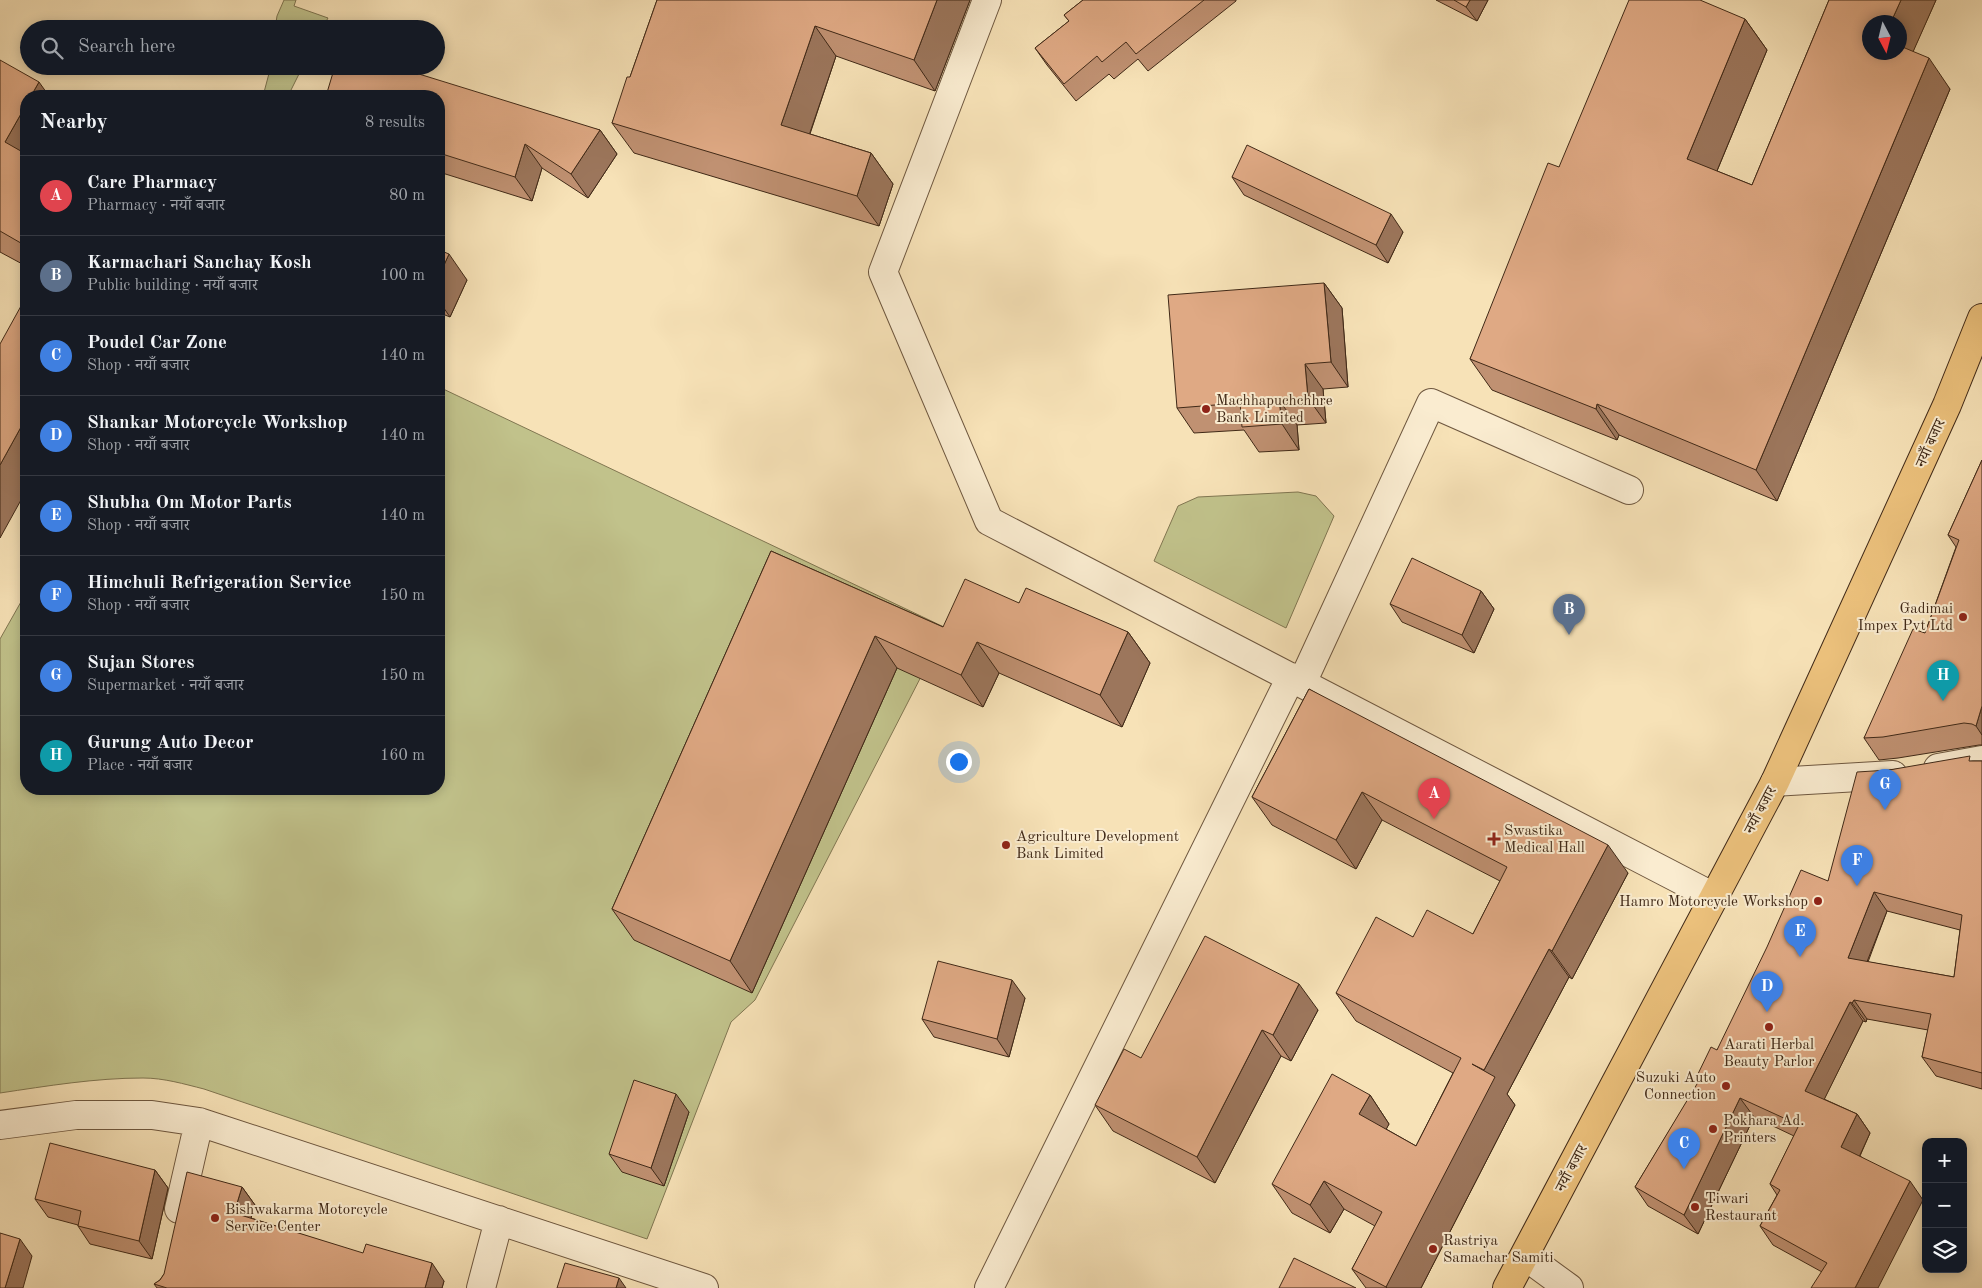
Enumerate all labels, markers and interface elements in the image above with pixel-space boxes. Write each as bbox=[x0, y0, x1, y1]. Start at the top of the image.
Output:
north arrow bbox=[1862, 15, 1907, 60]
search box bbox=[20, 20, 445, 75]
icon: search bbox=[38, 34, 66, 62]
text: Search here bbox=[78, 38, 175, 57]
text: Nearby bbox=[40, 112, 108, 133]
text: 8 results bbox=[365, 115, 425, 131]
text: Care Pharmacy bbox=[87, 174, 217, 193]
text: A bbox=[50, 188, 62, 204]
text: 80 m bbox=[389, 188, 425, 204]
text: Pharmacy · नयाँ बजार bbox=[87, 198, 225, 214]
text: Karmachari Sanchay Kosh bbox=[87, 254, 312, 273]
text: B bbox=[50, 268, 62, 284]
text: 100 m bbox=[380, 268, 425, 284]
text: Public building · नयाँ बजार bbox=[87, 278, 258, 294]
text: Poudel Car Zone bbox=[87, 334, 227, 353]
text: C bbox=[51, 348, 61, 364]
text: 140 m bbox=[380, 348, 425, 364]
text: Shop · नयाँ बजार bbox=[87, 358, 190, 374]
place label: Machhapuchchhre Bank Limited bbox=[1216, 394, 1333, 426]
marker: Machhapuchchhre Bank Limited bbox=[1200, 403, 1212, 415]
text: Shankar Motorcycle Workshop bbox=[87, 414, 348, 433]
street label: नयाँ बजार bbox=[1911, 415, 1949, 471]
text: D bbox=[50, 428, 62, 444]
text: 140 m bbox=[380, 428, 425, 444]
text: Shop · नयाँ बजार bbox=[87, 438, 190, 454]
text: Shubha Om Motor Parts bbox=[87, 494, 292, 513]
text: E bbox=[50, 508, 62, 524]
text: 140 m bbox=[380, 508, 425, 524]
text: Shop · नयाँ बजार bbox=[87, 518, 190, 534]
text: Himchuli Refrigeration Service bbox=[87, 574, 352, 593]
text: F bbox=[51, 588, 61, 604]
text: 150 m bbox=[380, 588, 425, 604]
pin: B bbox=[1553, 594, 1585, 635]
text: Shop · नयाँ बजार bbox=[87, 598, 190, 614]
place label: Gadimai Impex Pvt Ltd bbox=[1858, 602, 1953, 634]
marker: Gadimai Impex Pvt Ltd bbox=[1957, 611, 1969, 623]
text: Sujan Stores bbox=[87, 654, 195, 673]
pin: H bbox=[1927, 660, 1959, 701]
text: G bbox=[50, 668, 62, 684]
text: 150 m bbox=[380, 668, 425, 684]
text: Supermarket · नयाँ बजार bbox=[87, 678, 244, 694]
text: Gurung Auto Decor bbox=[87, 734, 253, 753]
text: H bbox=[49, 748, 63, 764]
text: 160 m bbox=[380, 748, 425, 764]
your location bbox=[946, 749, 972, 775]
text: Place · नयाँ बजार bbox=[87, 758, 192, 774]
pin: G bbox=[1869, 769, 1901, 810]
pin: A bbox=[1418, 778, 1450, 819]
street label: नयाँ बजार bbox=[1740, 782, 1781, 838]
place label: Swastika Medical Hall bbox=[1504, 824, 1585, 856]
place label: Agriculture Development Bank Limited bbox=[1016, 830, 1179, 862]
marker: Swastika Medical Hall bbox=[1488, 833, 1500, 845]
marker: Agriculture Development Bank Limited bbox=[1000, 839, 1012, 851]
pin: F bbox=[1841, 845, 1873, 886]
place label: Hamro Motorcycle Workshop bbox=[1619, 895, 1808, 910]
marker: Hamro Motorcycle Workshop bbox=[1812, 895, 1824, 907]
pin: E bbox=[1784, 916, 1816, 957]
pin: D bbox=[1751, 971, 1783, 1012]
marker: Aarati Herbal Beauty Parlor bbox=[1763, 1021, 1775, 1033]
place label: Aarati Herbal Beauty Parlor bbox=[1724, 1038, 1814, 1070]
place label: Suzuki Auto Connection bbox=[1636, 1071, 1716, 1103]
marker: Suzuki Auto Connection bbox=[1720, 1080, 1732, 1092]
place label: Pokhara Ad. Printers bbox=[1723, 1114, 1804, 1146]
marker: Pokhara Ad. Printers bbox=[1707, 1123, 1719, 1135]
pin: C bbox=[1668, 1128, 1700, 1169]
map controls bbox=[1922, 1138, 1967, 1273]
button: + bbox=[1922, 1138, 1967, 1183]
street label: नयाँ बजार bbox=[1551, 1140, 1592, 1196]
button: − bbox=[1922, 1183, 1967, 1228]
place label: Tiwari Restaurant bbox=[1705, 1192, 1777, 1224]
marker: Tiwari Restaurant bbox=[1689, 1201, 1701, 1213]
place label: Bishwakarma Motorcycle Service Center bbox=[225, 1203, 388, 1235]
marker: Bishwakarma Motorcycle Service Center bbox=[209, 1212, 221, 1224]
button: layers bbox=[1922, 1228, 1967, 1273]
place label: Rastriya Samachar Samiti bbox=[1443, 1234, 1553, 1266]
marker: Rastriya Samachar Samiti bbox=[1427, 1243, 1439, 1255]

